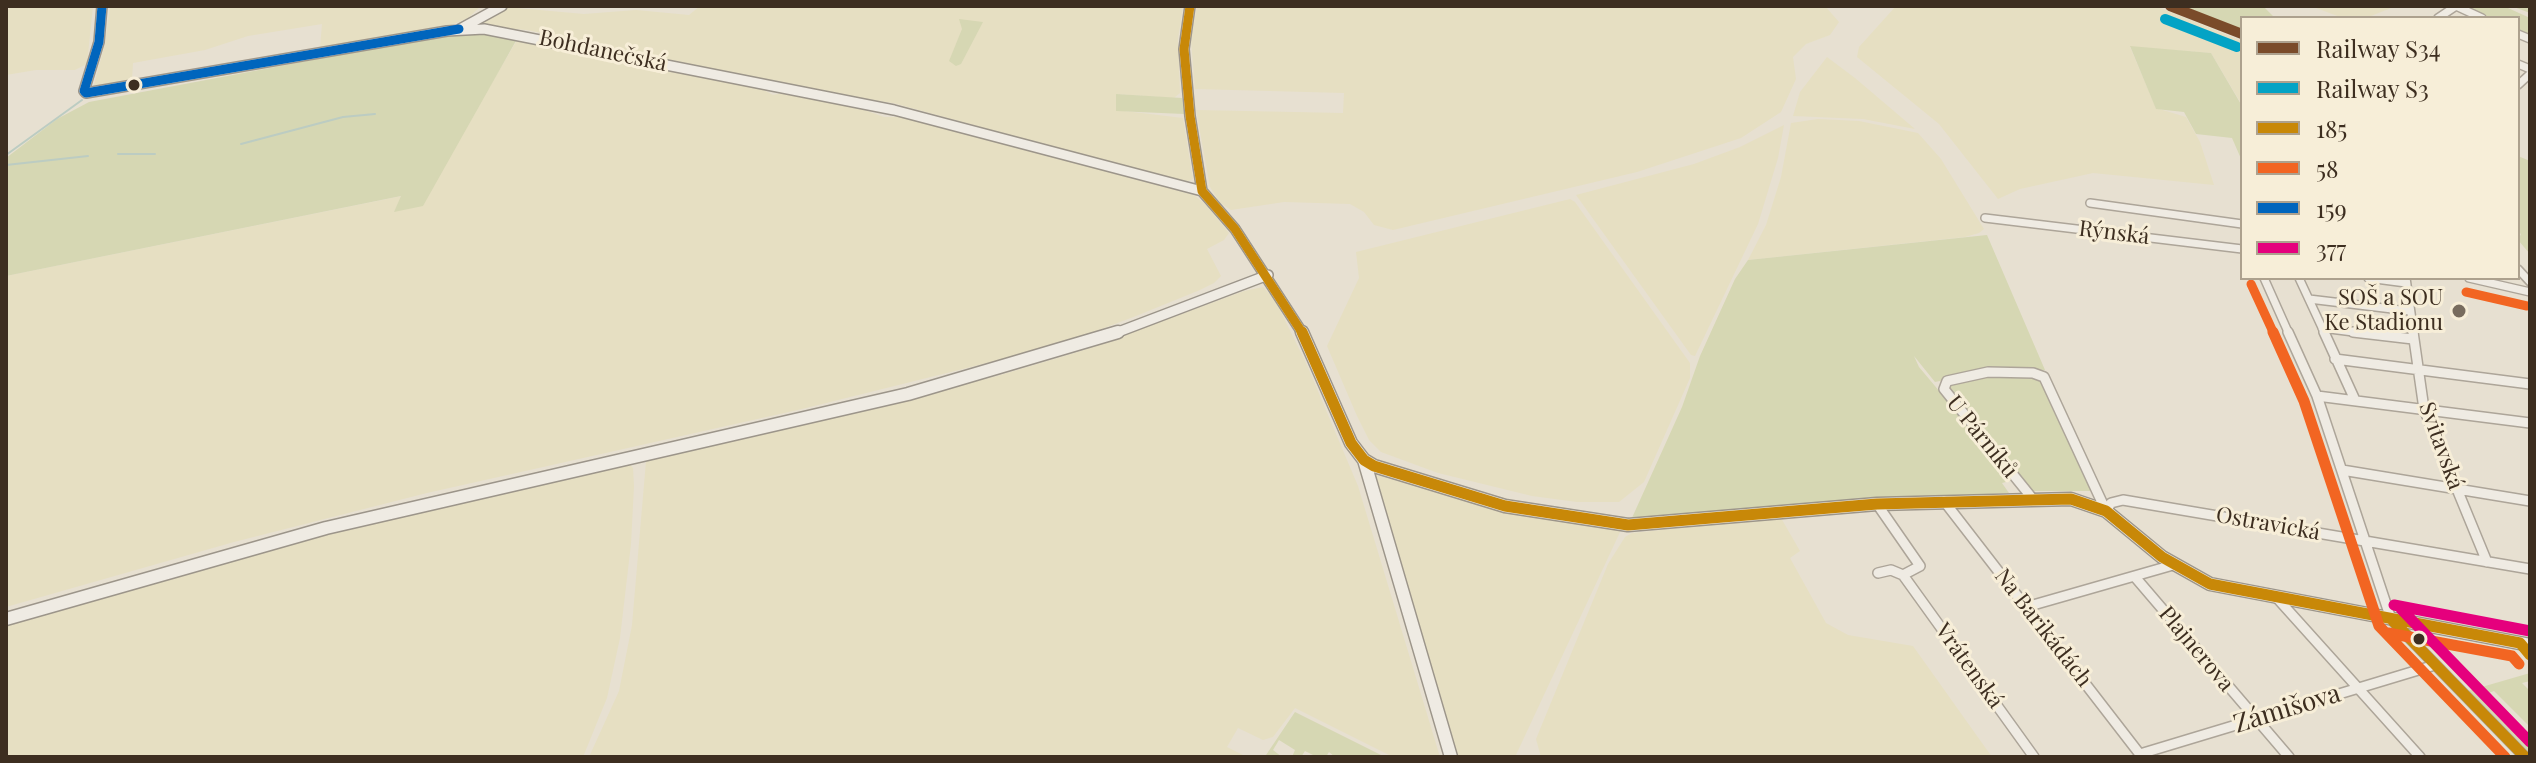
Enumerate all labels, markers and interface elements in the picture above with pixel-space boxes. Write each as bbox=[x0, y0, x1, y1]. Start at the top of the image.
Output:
legend bbox=[2240, 16, 2520, 280]
street label: Bohdanečská bbox=[537, 25, 669, 77]
text: Railway S34 bbox=[2316, 32, 2441, 64]
text: Railway S3 bbox=[2316, 72, 2429, 104]
unlabelled marker bbox=[126, 77, 142, 93]
text: 185 bbox=[2316, 112, 2347, 144]
text: 58 bbox=[2316, 152, 2338, 184]
text: 159 bbox=[2316, 192, 2347, 224]
street label: Rýnská bbox=[2077, 216, 2151, 250]
text: 377 bbox=[2316, 232, 2346, 264]
place label: SOŠ a SOU Ke Stadionu bbox=[2324, 285, 2443, 336]
marker: SOŠ a SOU Ke Stadionu bbox=[2450, 302, 2468, 320]
street label: U Párníků bbox=[1941, 390, 2023, 484]
street label: Svitavská bbox=[2413, 399, 2469, 493]
street label: Ostravická bbox=[2214, 502, 2322, 546]
street label: Na Barikádách bbox=[1989, 564, 2097, 692]
street label: Plajnerova bbox=[2153, 601, 2239, 697]
street label: Vrátenská bbox=[1929, 618, 2009, 714]
unlabelled marker bbox=[2411, 631, 2427, 647]
street label: Zámišova bbox=[2230, 678, 2344, 740]

